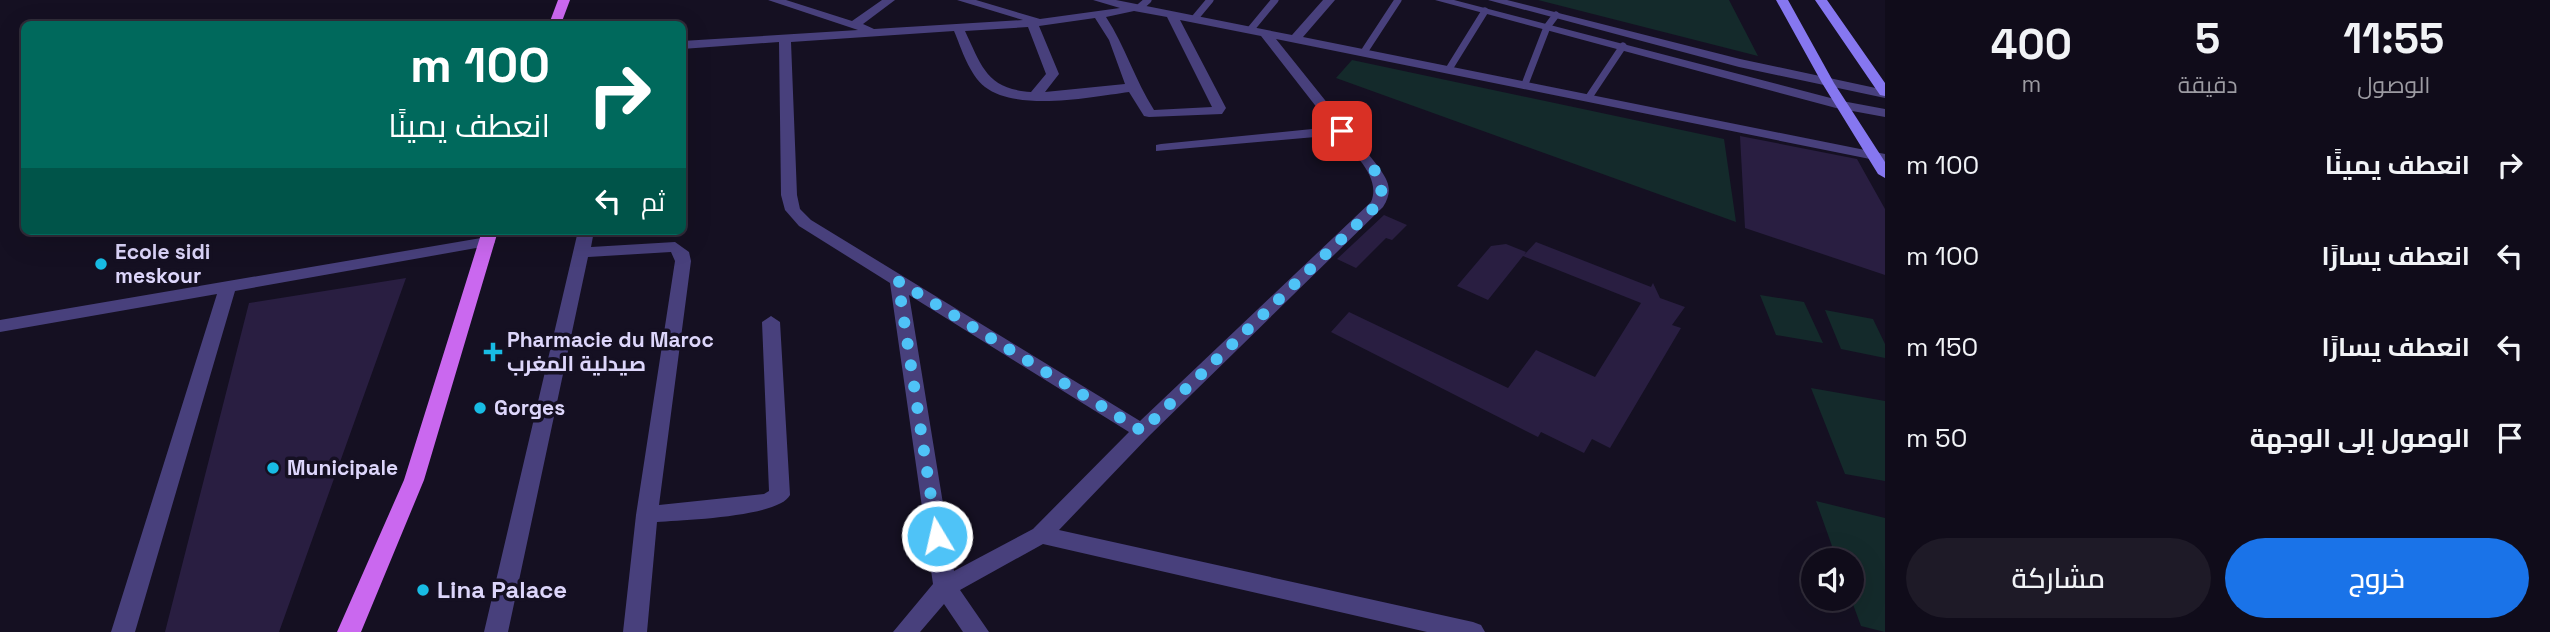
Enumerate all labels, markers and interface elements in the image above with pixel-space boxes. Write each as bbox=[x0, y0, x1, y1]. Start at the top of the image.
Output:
text: 5 bbox=[2195, 12, 2220, 65]
text: 11:55 bbox=[2343, 12, 2444, 65]
text: 400 bbox=[1991, 18, 2072, 71]
text: 100 m bbox=[410, 34, 550, 96]
icon: right bbox=[574, 49, 665, 140]
text: m bbox=[2021, 69, 2041, 99]
text: دقيقة bbox=[2178, 70, 2238, 100]
text: الوصول bbox=[2357, 70, 2430, 100]
pin bbox=[1312, 101, 1372, 161]
text: انعطف يمينًا bbox=[388, 106, 550, 146]
icon: arrive bbox=[1323, 112, 1361, 150]
icon: right bbox=[2491, 146, 2529, 184]
text: 100 m bbox=[1906, 148, 1979, 182]
text: انعطف يمينًا bbox=[2325, 148, 2470, 182]
icon: left bbox=[589, 182, 627, 220]
text: ثم bbox=[641, 185, 665, 219]
icon: left bbox=[2491, 237, 2529, 275]
place label: Ecole sidi meskour bbox=[115, 238, 210, 289]
text: 100 m bbox=[1906, 239, 1979, 273]
text: انعطف يسارًا bbox=[2322, 239, 2470, 273]
marker: Ecole sidi meskour bbox=[93, 256, 109, 272]
place label: Pharmacie du Maroc صيدلية المغرب bbox=[507, 326, 714, 377]
icon: left bbox=[2491, 328, 2529, 366]
text: 150 m bbox=[1906, 330, 1978, 364]
text: انعطف يسارًا bbox=[2322, 330, 2470, 364]
marker: Pharmacie du Maroc صيدلية المغرب bbox=[485, 344, 501, 360]
place label: Gorges bbox=[494, 394, 565, 421]
marker: Gorges bbox=[472, 400, 488, 416]
icon: arrive bbox=[2491, 419, 2529, 457]
text: 50 m bbox=[1906, 421, 1967, 455]
text: الوصول إلى الوجهة bbox=[2250, 421, 2470, 455]
place label: Municipale bbox=[287, 454, 398, 481]
marker: Municipale bbox=[265, 460, 281, 476]
position arrow bbox=[900, 499, 974, 573]
button: مشاركة bbox=[1906, 538, 2211, 618]
button: خروج bbox=[2225, 538, 2529, 618]
map controls bbox=[1801, 548, 1864, 611]
button: sound bbox=[1801, 548, 1864, 611]
place label: Lina Palace bbox=[437, 574, 567, 605]
marker: Lina Palace bbox=[415, 582, 431, 598]

